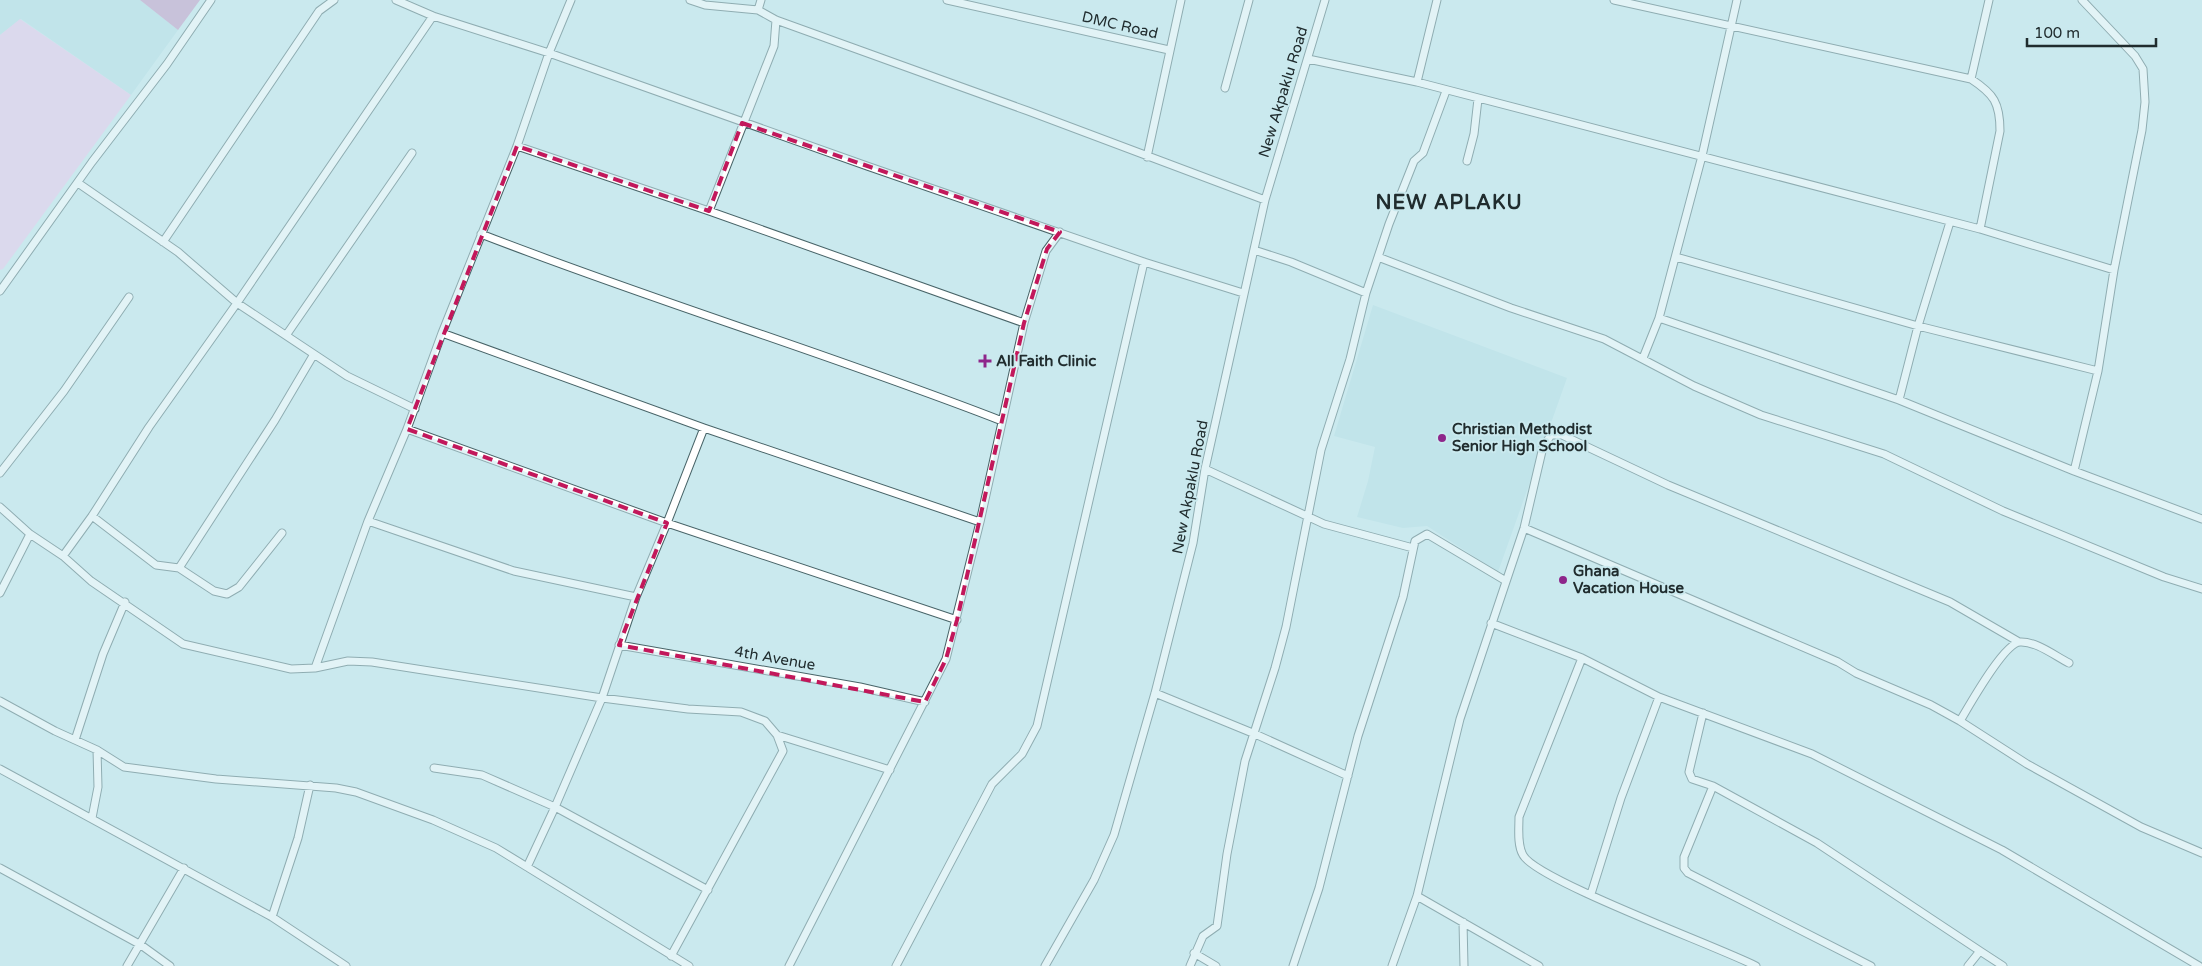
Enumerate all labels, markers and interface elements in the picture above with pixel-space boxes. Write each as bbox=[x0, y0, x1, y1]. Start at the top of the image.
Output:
street label: DMC Road bbox=[1080, 7, 1160, 43]
scale bar bbox=[2027, 15, 2156, 47]
street label: New Akpaklu Road bbox=[1255, 24, 1311, 160]
text: 100 m bbox=[2034, 24, 2080, 42]
district label: NEW APLAKU bbox=[1375, 191, 1523, 215]
place label: All Faith Clinic bbox=[996, 352, 1096, 370]
marker: All Faith Clinic bbox=[978, 354, 992, 368]
street label: New Akpaklu Road bbox=[1168, 419, 1212, 555]
place label: Christian Methodist Senior High School bbox=[1452, 420, 1592, 456]
marker: Christian Methodist Senior High School bbox=[1436, 432, 1448, 444]
place label: Ghana Vacation House bbox=[1573, 562, 1684, 597]
marker: Ghana Vacation House bbox=[1557, 574, 1569, 586]
street label: 4th Avenue bbox=[733, 642, 817, 674]

